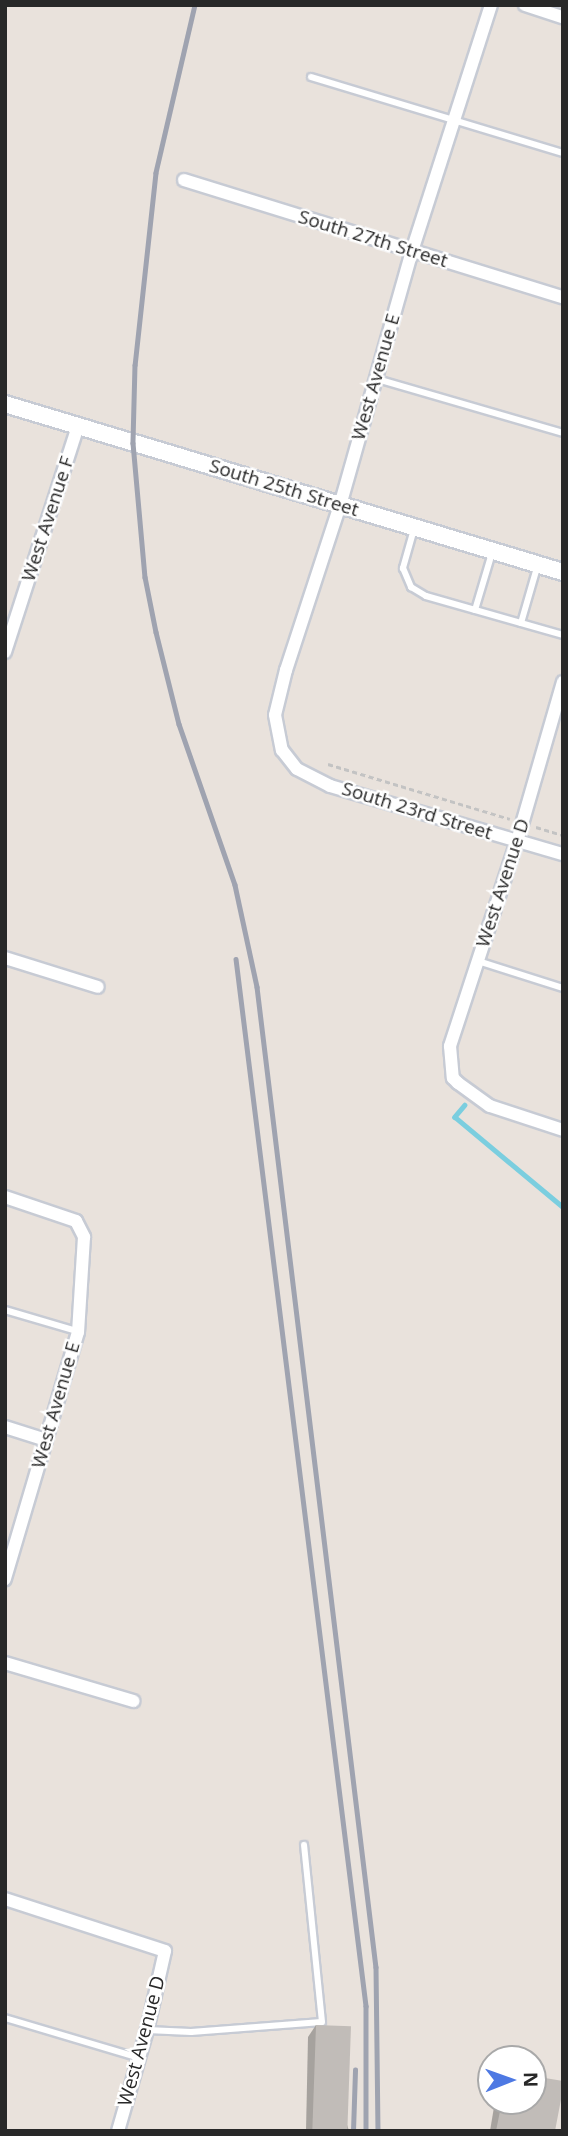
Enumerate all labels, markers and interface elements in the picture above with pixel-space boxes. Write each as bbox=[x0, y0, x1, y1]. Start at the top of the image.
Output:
street label: South 27th Street bbox=[296, 205, 450, 273]
street label: West Avenue E bbox=[347, 311, 405, 443]
street label: West Avenue F bbox=[17, 454, 79, 584]
street label: South 25th Street bbox=[207, 454, 361, 522]
street label: South 23rd Street bbox=[339, 777, 495, 845]
street label: West Avenue D bbox=[471, 816, 535, 950]
street label: West Avenue E bbox=[27, 1339, 85, 1471]
street label: West Avenue D bbox=[114, 1973, 170, 2109]
north arrow bbox=[477, 2045, 547, 2115]
text: N bbox=[518, 2072, 544, 2088]

